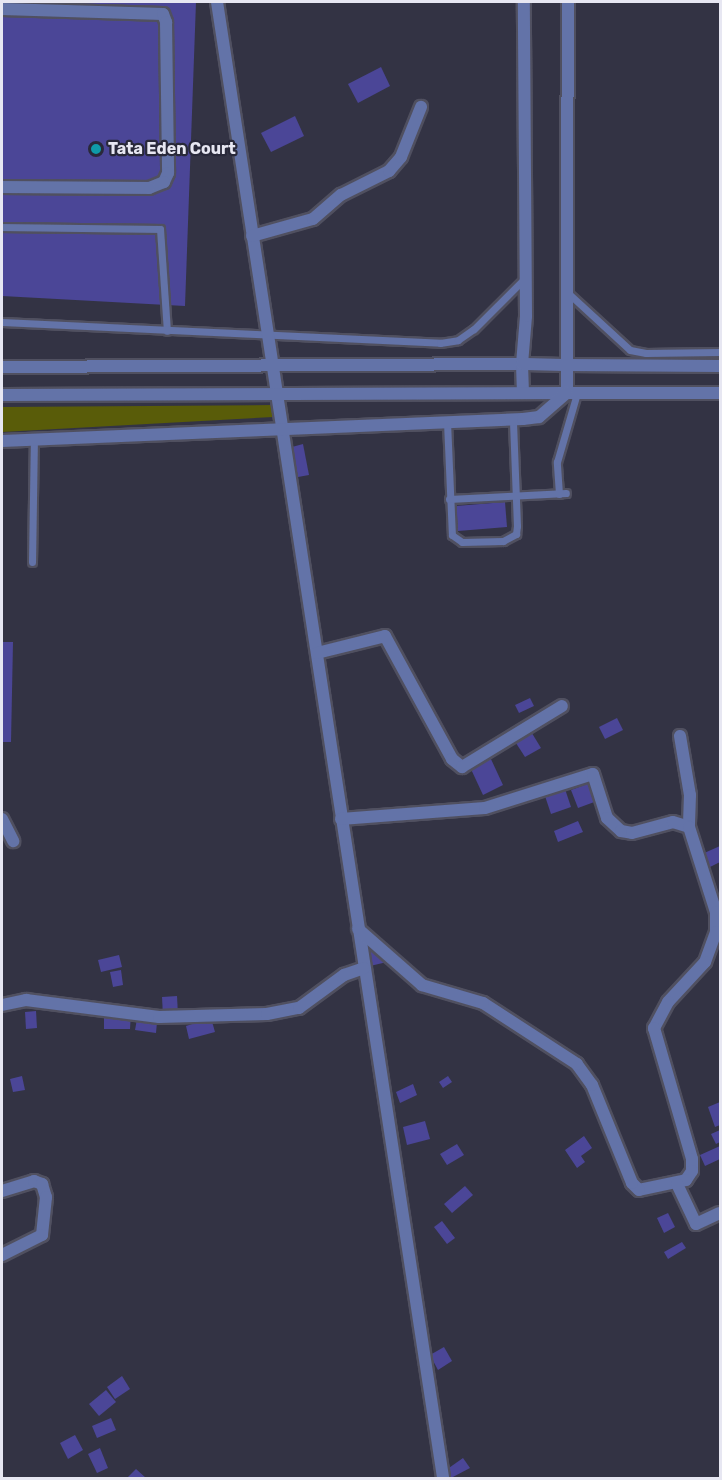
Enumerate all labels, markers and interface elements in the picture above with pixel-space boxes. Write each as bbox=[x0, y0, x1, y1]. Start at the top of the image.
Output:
place label: Tata Eden Court bbox=[108, 139, 236, 159]
marker: Tata Eden Court bbox=[89, 142, 103, 156]

